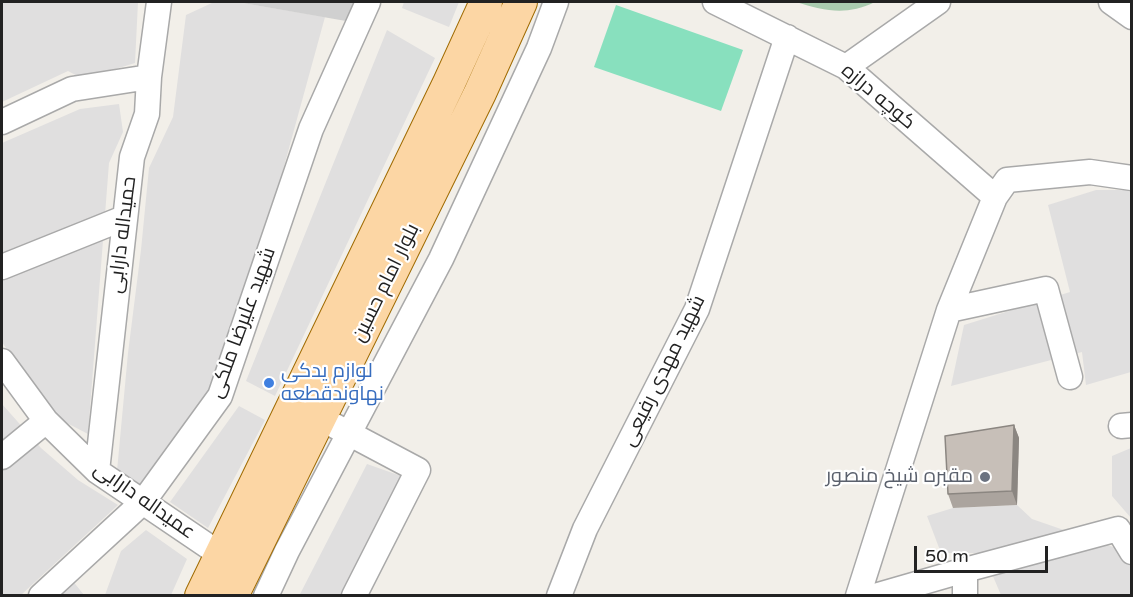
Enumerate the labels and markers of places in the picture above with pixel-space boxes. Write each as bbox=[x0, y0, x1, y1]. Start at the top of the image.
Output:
place label: لوازم یدکی نهاوندقطعه bbox=[281, 360, 384, 407]
marker: لوازم یدکی نهاوندقطعه bbox=[262, 376, 276, 390]
place label: مقبره شیخ منصور bbox=[826, 465, 973, 489]
marker: مقبره شیخ منصور bbox=[978, 470, 992, 484]

